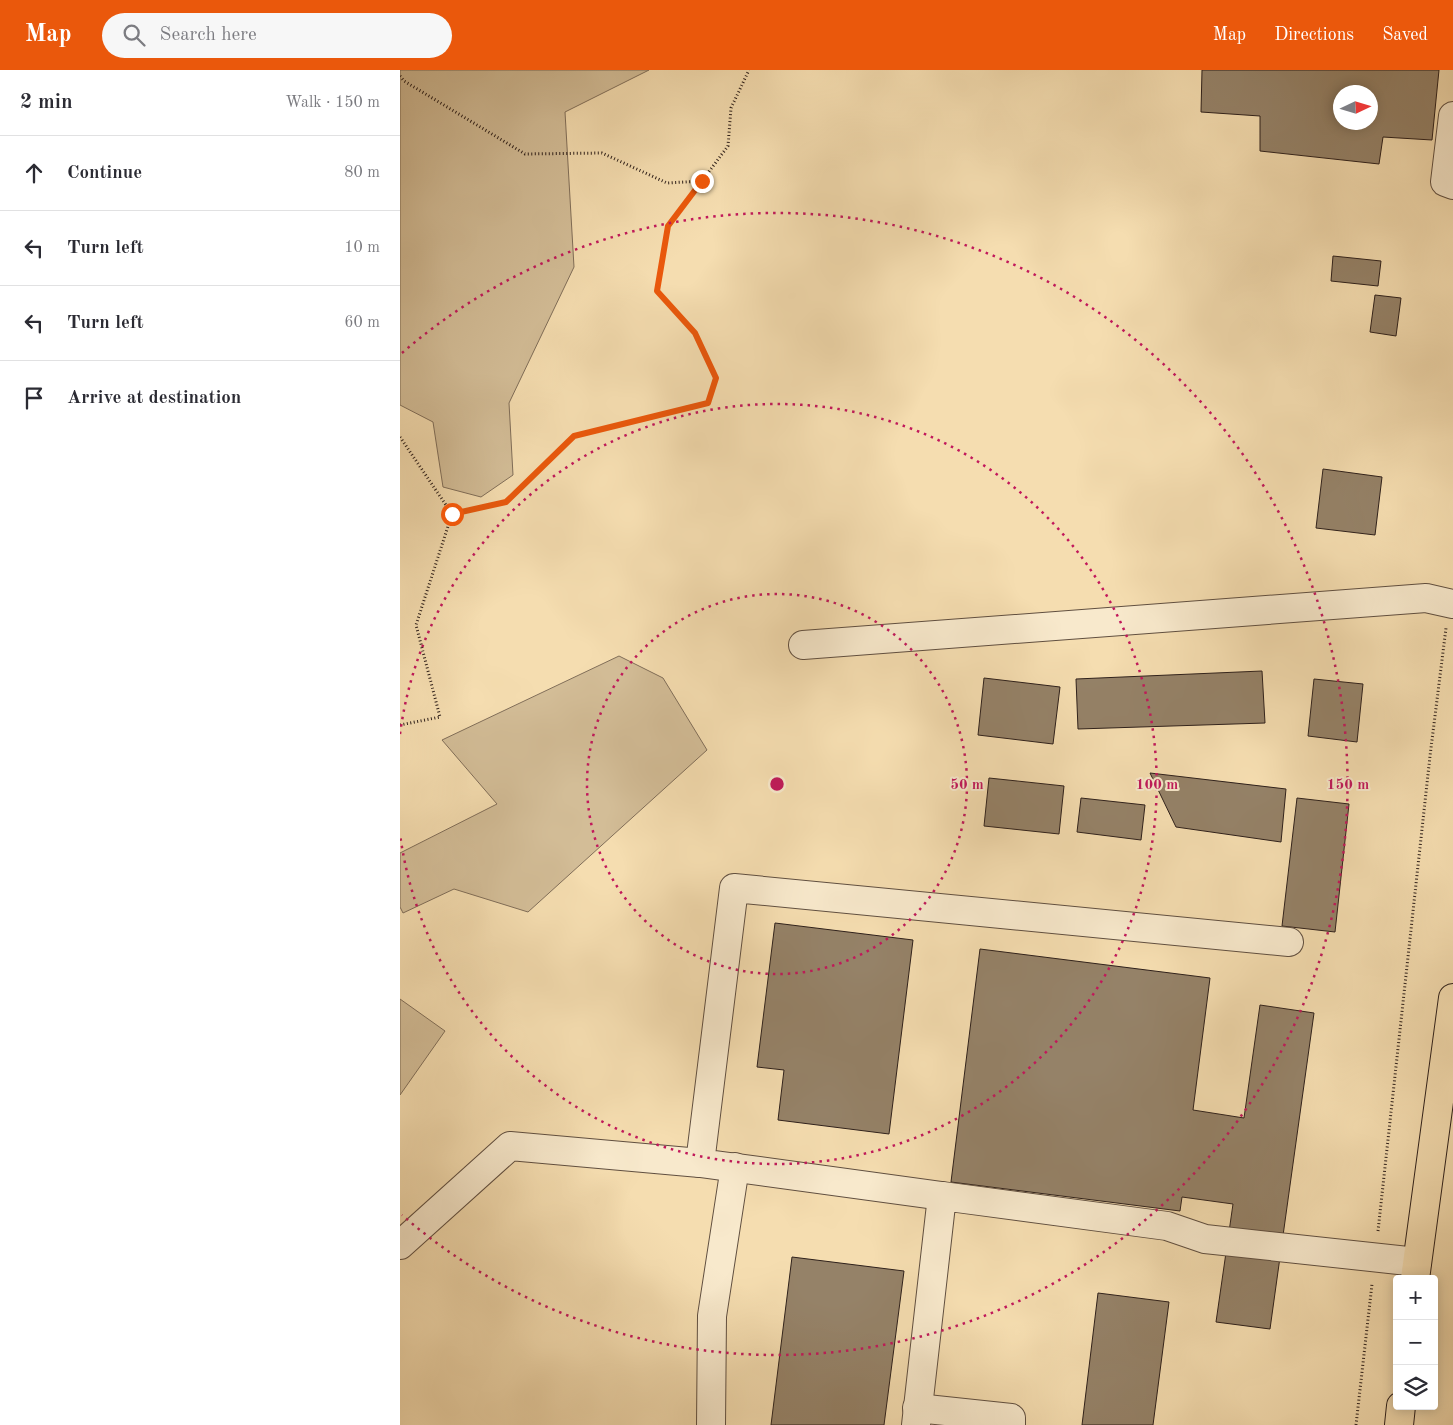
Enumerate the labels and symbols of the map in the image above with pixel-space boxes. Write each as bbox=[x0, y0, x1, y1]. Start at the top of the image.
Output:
north arrow bbox=[1333, 85, 1378, 130]
route end bbox=[691, 170, 714, 193]
route start bbox=[441, 503, 464, 526]
centre of rings bbox=[768, 775, 786, 793]
text: 50 m bbox=[950, 778, 984, 793]
text: 100 m bbox=[1136, 778, 1178, 793]
text: 150 m bbox=[1327, 778, 1369, 793]

